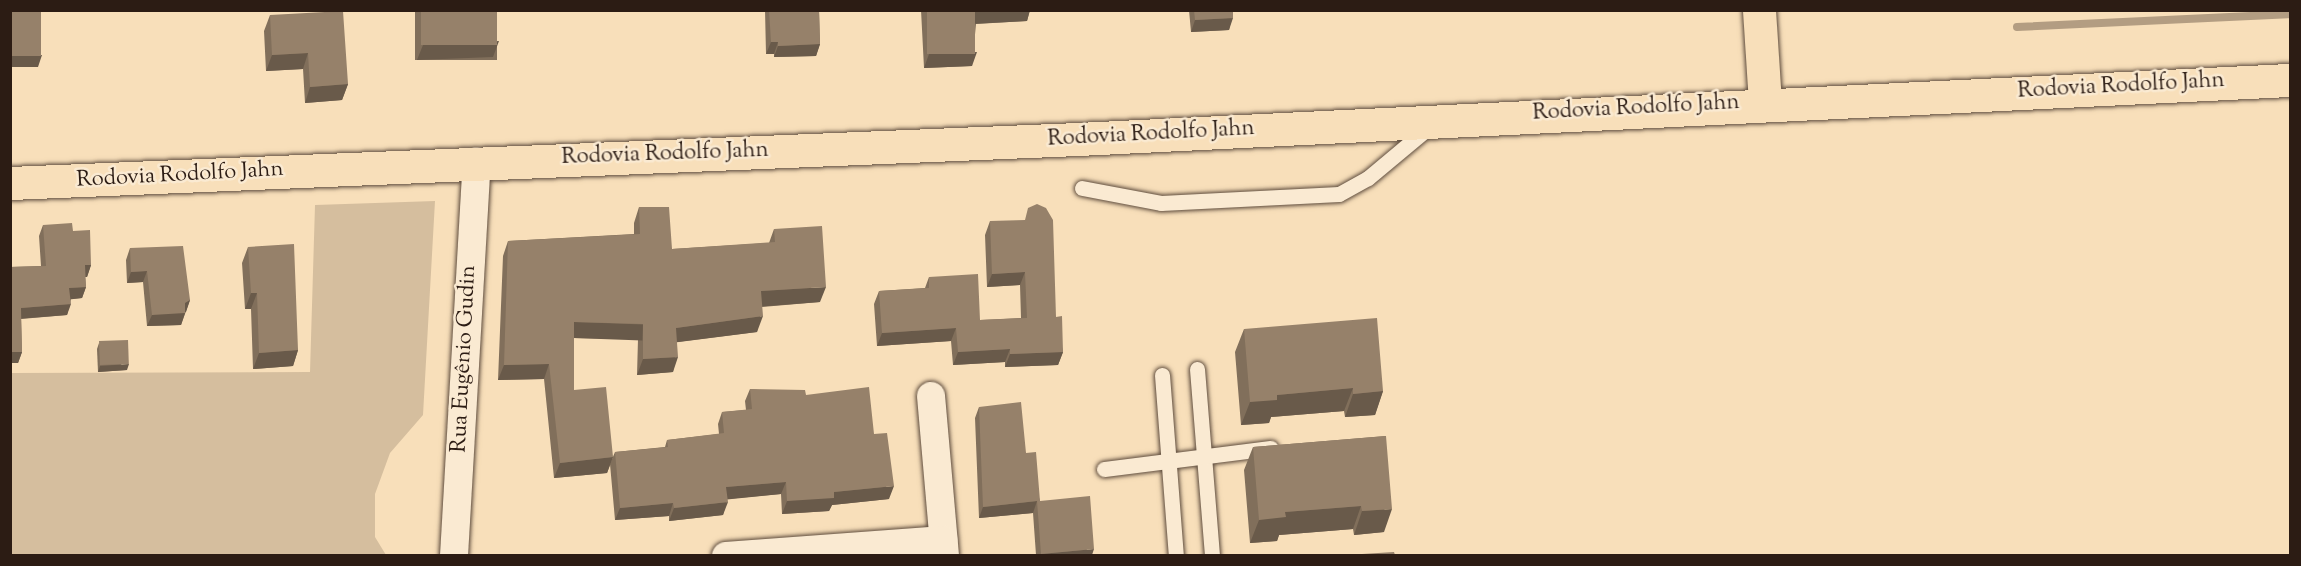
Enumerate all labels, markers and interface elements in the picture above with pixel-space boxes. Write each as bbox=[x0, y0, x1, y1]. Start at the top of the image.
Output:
street label: Rodovia Rodolfo Jahn bbox=[2017, 68, 2225, 106]
street label: Rodovia Rodolfo Jahn bbox=[1532, 90, 1740, 128]
street label: Rodovia Rodolfo Jahn bbox=[1047, 116, 1255, 154]
street label: Rodovia Rodolfo Jahn bbox=[561, 138, 769, 172]
street label: Rodovia Rodolfo Jahn bbox=[76, 157, 284, 195]
street label: Rua Eugênio Gudin bbox=[447, 265, 483, 453]

